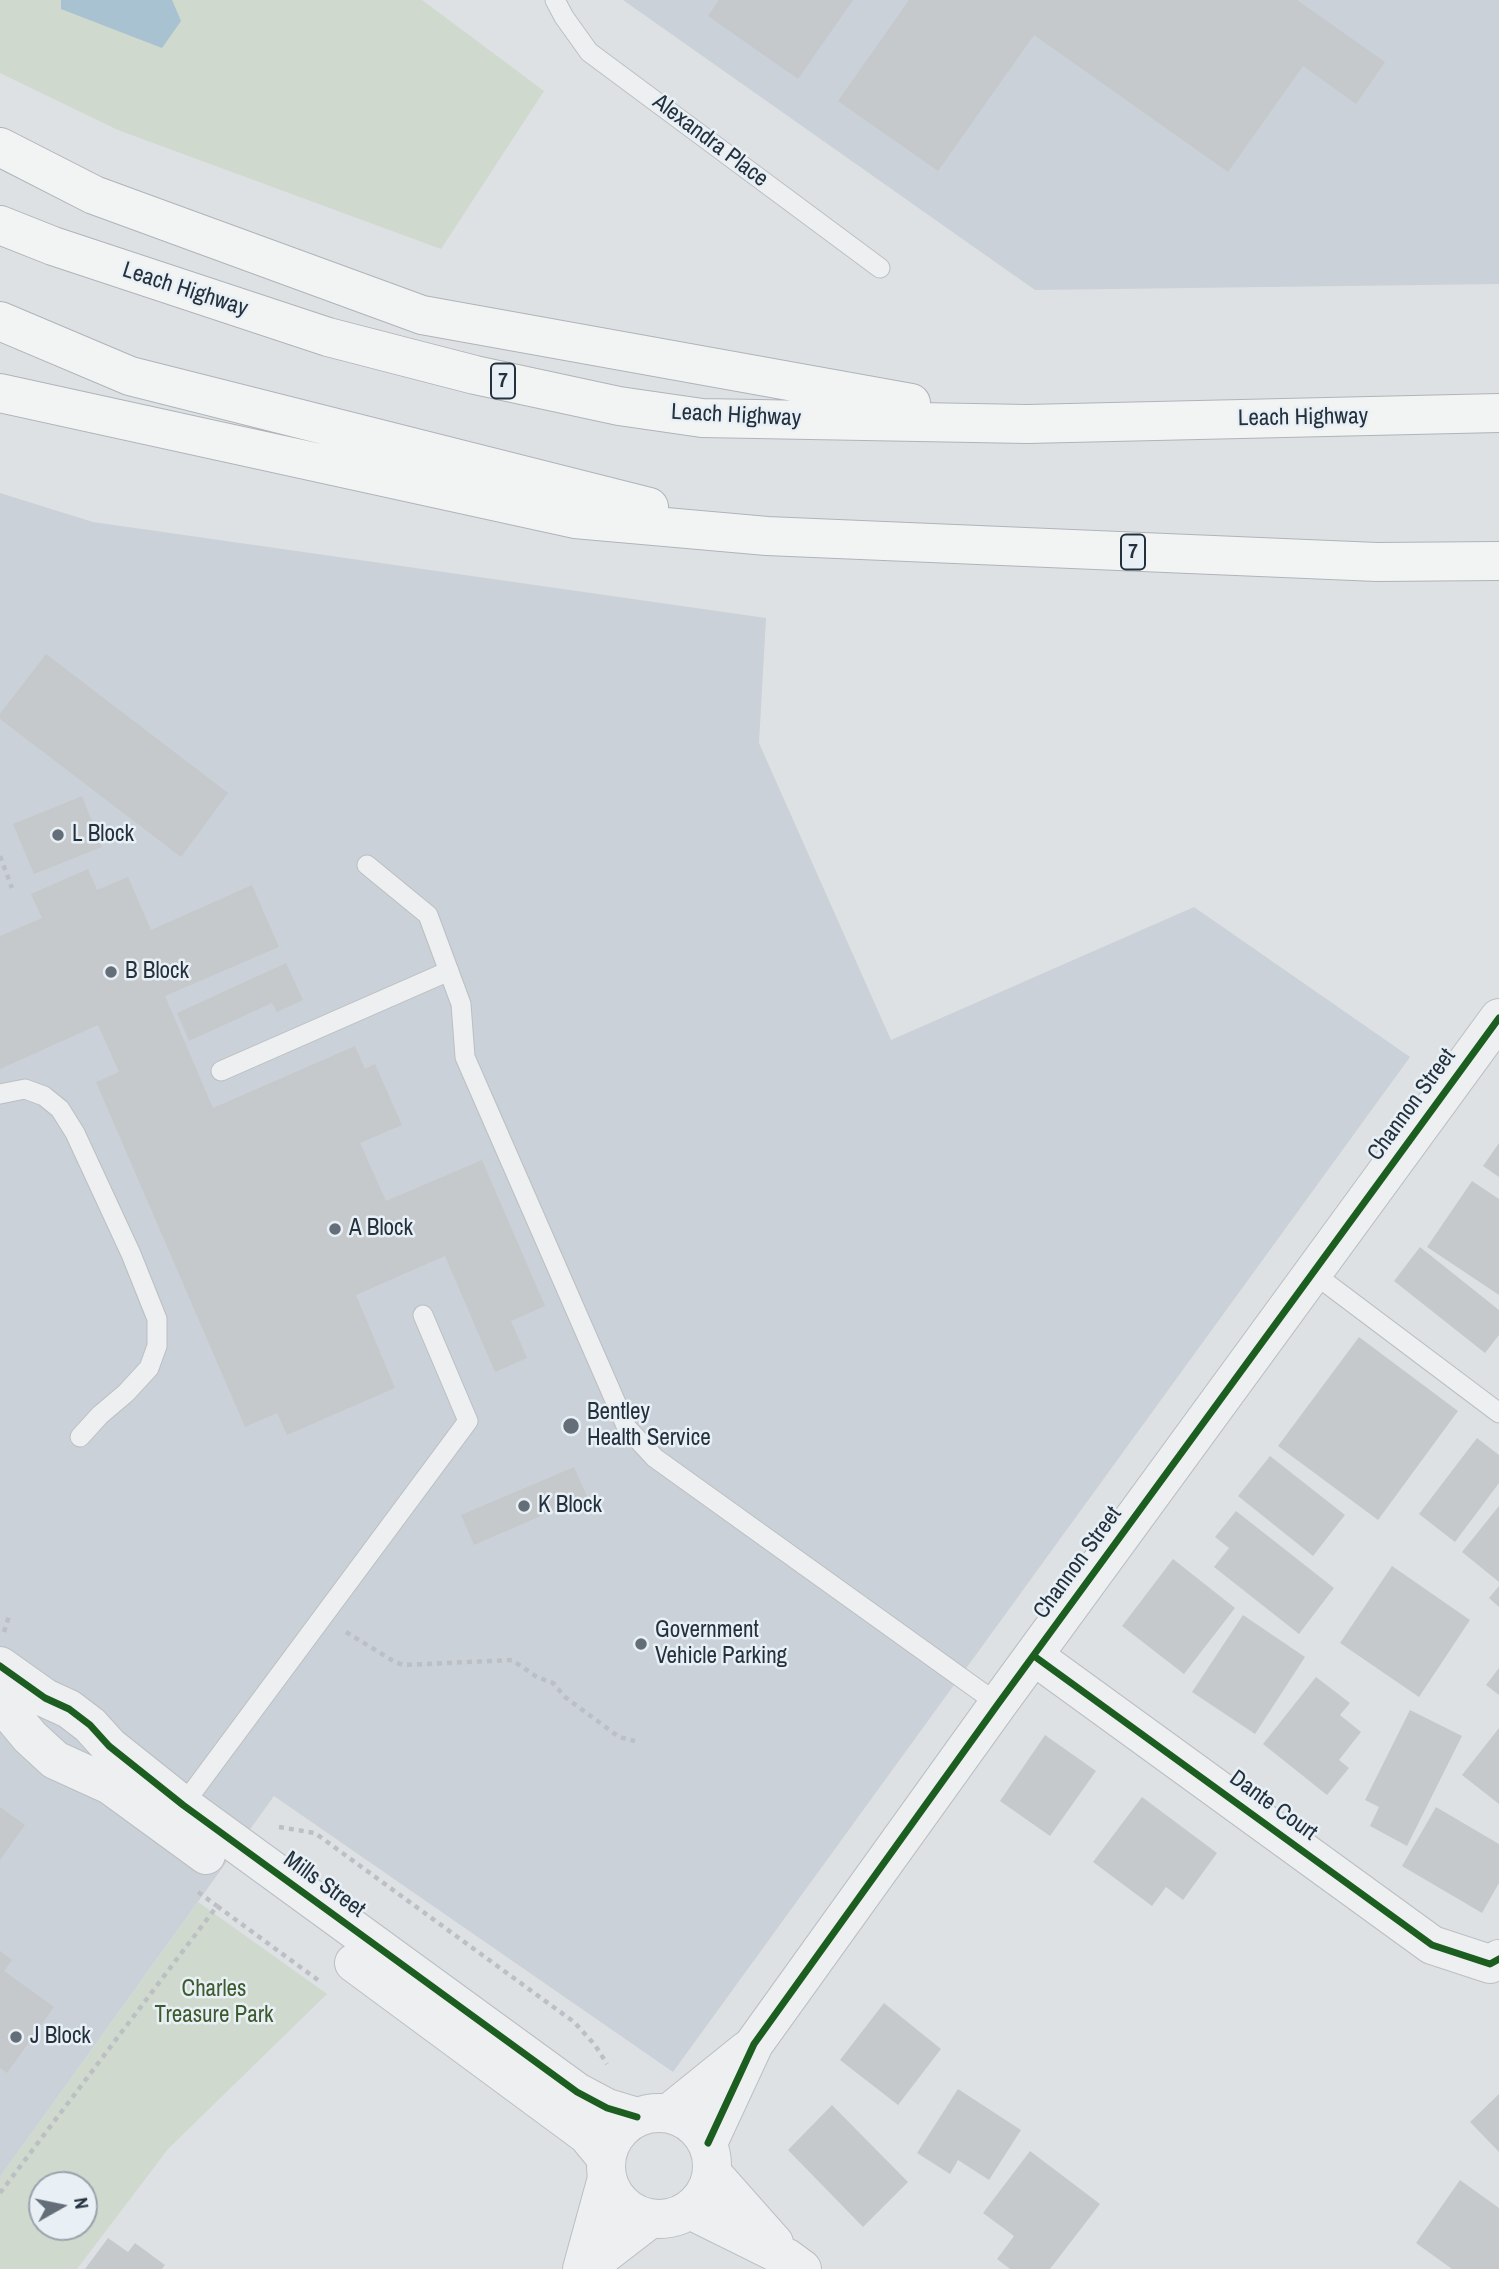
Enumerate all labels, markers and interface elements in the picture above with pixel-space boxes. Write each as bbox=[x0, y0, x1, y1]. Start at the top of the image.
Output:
street label: Alexandra Place bbox=[647, 89, 773, 193]
street label: Leach Highway bbox=[119, 257, 251, 323]
road number: 7 bbox=[491, 364, 515, 398]
street label: Leach Highway bbox=[670, 399, 802, 433]
street label: Leach Highway bbox=[1238, 403, 1368, 433]
road number: 7 bbox=[1121, 534, 1145, 570]
place label: L Block bbox=[72, 821, 134, 849]
marker: L Block bbox=[50, 827, 66, 843]
place label: B Block bbox=[125, 958, 189, 986]
marker: B Block bbox=[103, 964, 119, 980]
street label: Channon Street bbox=[1362, 1043, 1462, 1167]
place label: A Block bbox=[349, 1215, 413, 1243]
marker: A Block bbox=[327, 1221, 343, 1237]
place label: Bentley Health Service bbox=[587, 1399, 711, 1453]
marker: Bentley Health Service bbox=[561, 1416, 581, 1436]
place label: K Block bbox=[538, 1492, 602, 1520]
marker: K Block bbox=[516, 1498, 532, 1514]
street label: Channon Street bbox=[1028, 1501, 1128, 1625]
place label: Government Vehicle Parking bbox=[655, 1617, 787, 1671]
marker: Government Vehicle Parking bbox=[633, 1636, 649, 1652]
street label: Dante Court bbox=[1224, 1765, 1322, 1847]
street label: Mills Street bbox=[278, 1846, 370, 1924]
park label: Charles Treasure Park bbox=[155, 1976, 273, 2030]
place label: J Block bbox=[30, 2023, 91, 2051]
marker: J Block bbox=[8, 2029, 24, 2045]
north arrow bbox=[28, 2171, 98, 2241]
text: N bbox=[68, 2195, 95, 2211]

